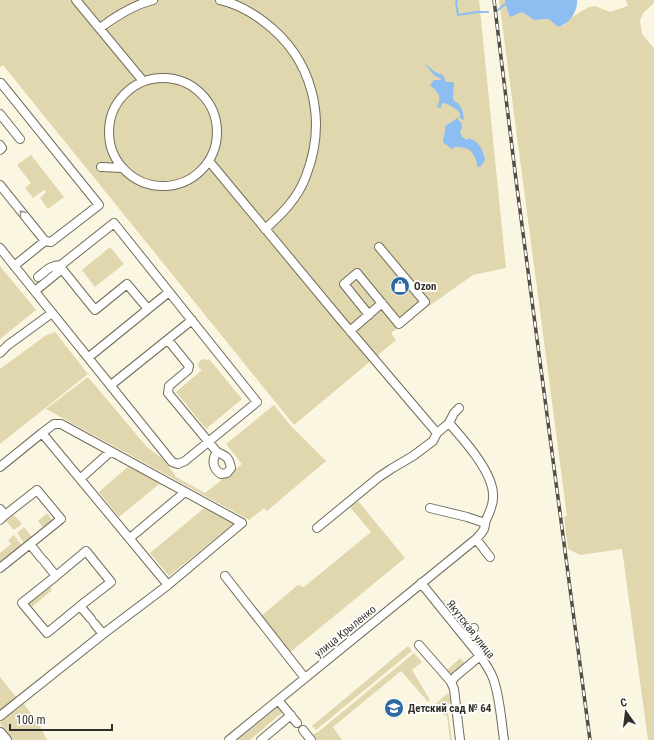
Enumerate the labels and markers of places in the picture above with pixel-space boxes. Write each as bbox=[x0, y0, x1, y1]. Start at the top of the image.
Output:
shop icon: Ozon bbox=[389, 275, 411, 297]
place label: Ozon bbox=[414, 280, 436, 293]
school or university icon: Детский сад № 64 bbox=[383, 697, 405, 719]
place label: Детский сад № 64 bbox=[408, 702, 492, 715]

